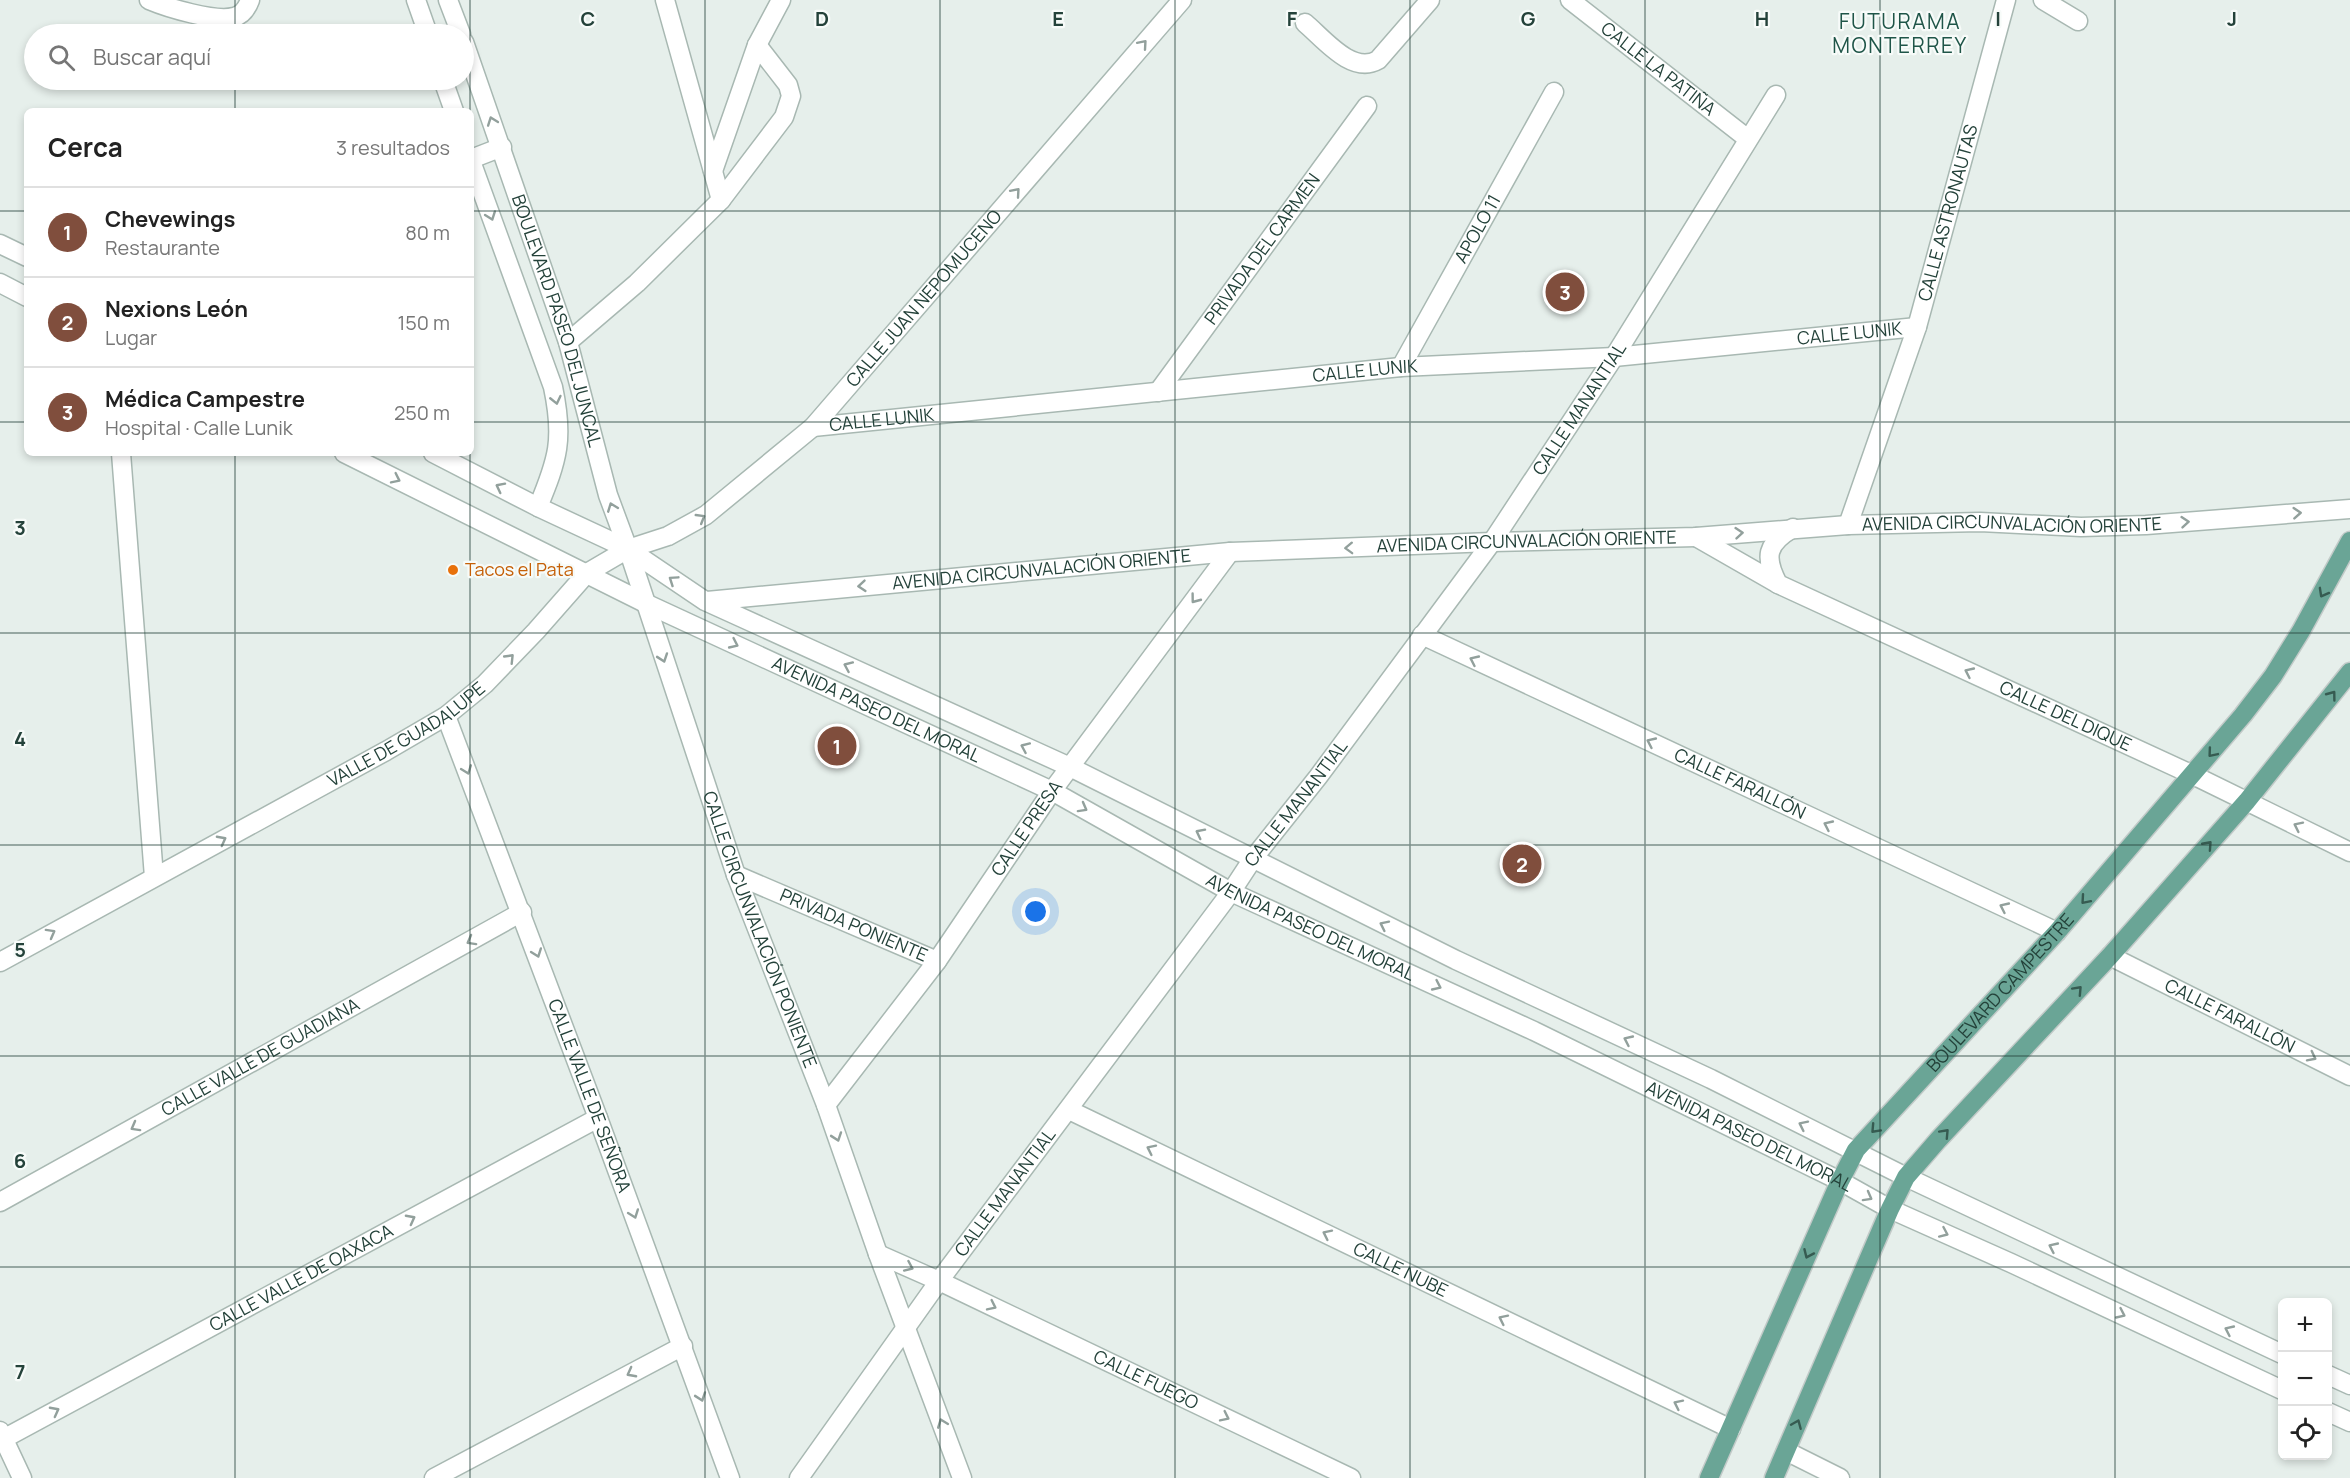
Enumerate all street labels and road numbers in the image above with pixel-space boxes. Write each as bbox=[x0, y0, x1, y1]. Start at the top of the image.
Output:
street label: CALLE LA PATIÑA bbox=[1597, 16, 1722, 121]
street label: CALLE ASTRONAUTAS bbox=[1912, 122, 1983, 304]
street label: PRIVADA DEL CARMEN bbox=[1198, 168, 1325, 329]
street label: APOLO 11 bbox=[1448, 190, 1506, 267]
street label: BOULEVARD PASEO DEL JUNCAL bbox=[507, 191, 608, 449]
street label: CALLE JUAN NEPOMUCENO bbox=[840, 204, 1007, 391]
street label: CALLE LUNIK bbox=[1796, 316, 1903, 350]
street label: CALLE MANANTIAL bbox=[1526, 338, 1631, 480]
street label: CALLE LUNIK bbox=[1311, 353, 1418, 387]
street label: CALLE LUNIK bbox=[828, 402, 935, 436]
street label: AVENIDA CIRCUNVALACIÓN ORIENTE bbox=[1862, 509, 2163, 538]
street label: AVENIDA CIRCUNVALACIÓN ORIENTE bbox=[1376, 524, 1677, 557]
street label: AVENIDA CIRCUNVALACIÓN ORIENTE bbox=[891, 543, 1192, 595]
street label: AVENIDA PASEO DEL MORAL bbox=[768, 650, 985, 767]
street label: CALLE DEL DIQUE bbox=[1996, 675, 2136, 756]
street label: VALLE DE GUADALUPE bbox=[323, 676, 490, 792]
street label: CALLE MANANTIAL bbox=[1238, 735, 1352, 871]
street label: CALLE FARALLÓN bbox=[1671, 742, 1810, 824]
street label: CALLE PRESA bbox=[985, 774, 1067, 880]
street label: CALLE CIRCUNVALACIÓN PONIENTE bbox=[698, 788, 823, 1071]
street label: AVENIDA PASEO DEL MORAL bbox=[1202, 867, 1419, 986]
street label: PRIVADA PONIENTE bbox=[777, 882, 932, 967]
street label: BOULEVARD CAMPESTRE bbox=[1921, 908, 2079, 1077]
street label: CALLE FARALLÓN bbox=[2161, 972, 2299, 1058]
street label: CALLE VALLE DE GUADIANA bbox=[157, 991, 364, 1121]
street label: CALLE VALLE DE SEÑORA bbox=[543, 995, 638, 1196]
street label: AVENIDA PASEO DEL MORAL bbox=[1642, 1075, 1857, 1197]
street label: CALLE MANANTIAL bbox=[948, 1123, 1060, 1261]
street label: CALLE VALLE DE OAXACA bbox=[205, 1218, 398, 1337]
street label: CALLE NUBE bbox=[1350, 1236, 1452, 1302]
street label: CALLE FUEGO bbox=[1090, 1344, 1203, 1414]

